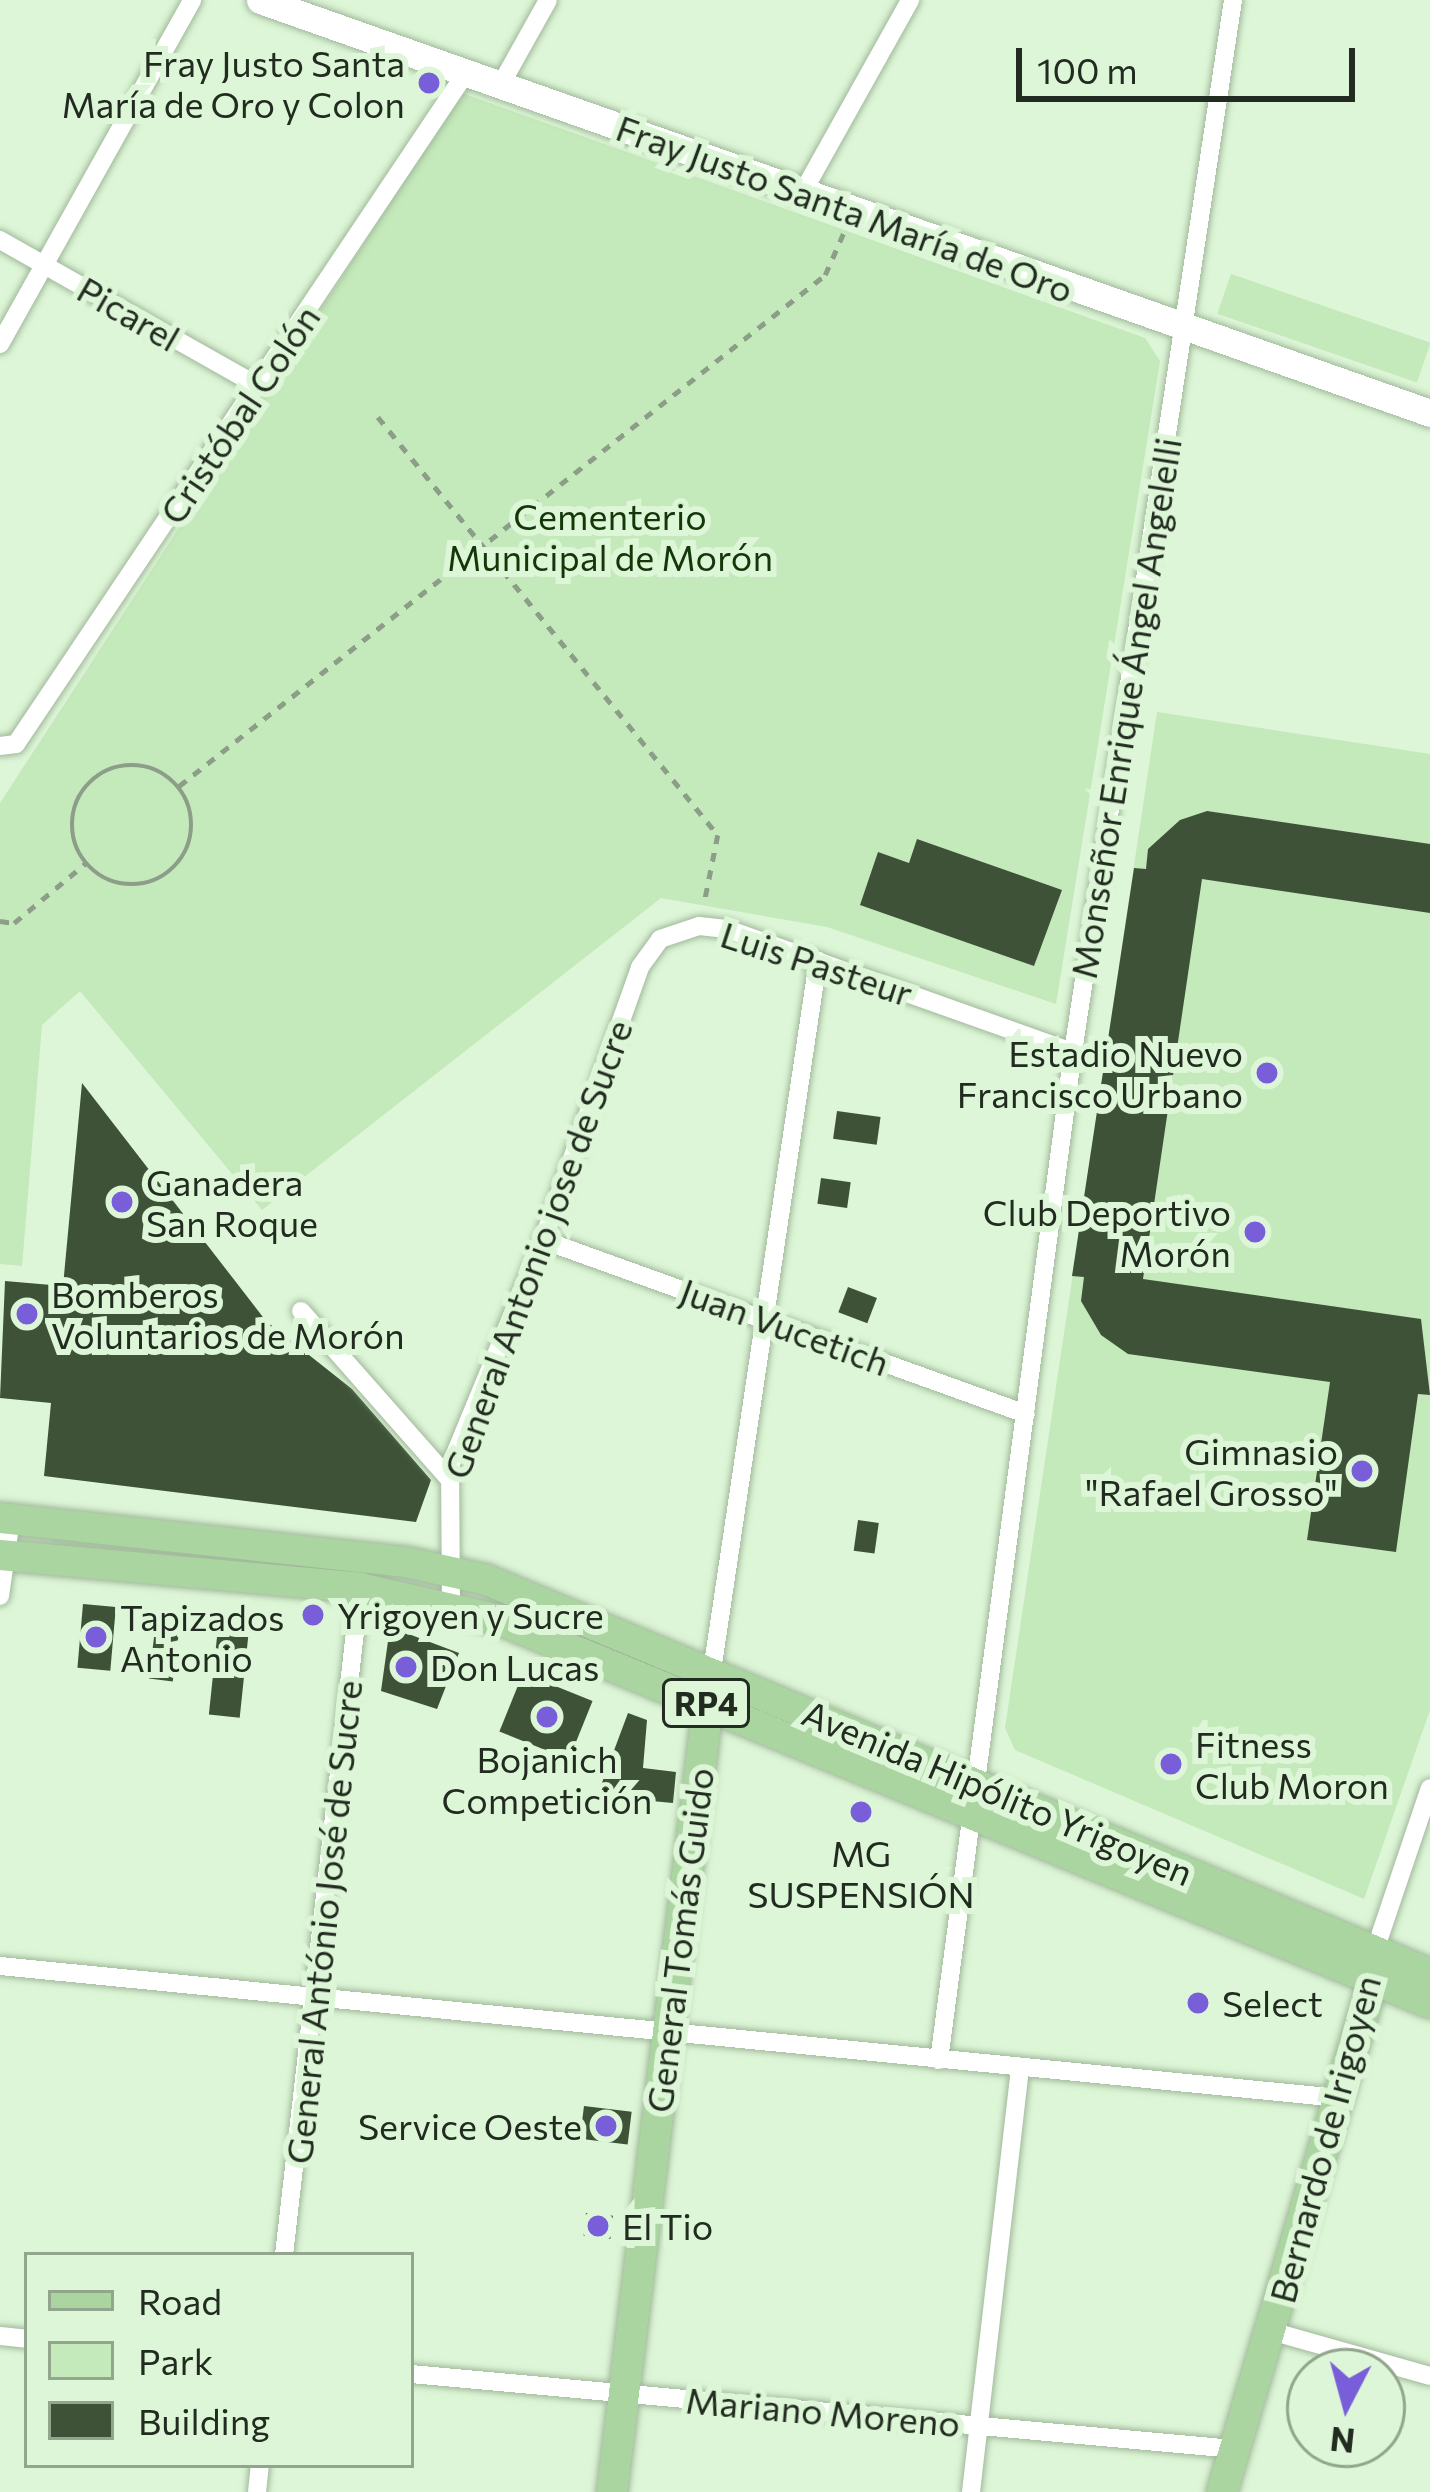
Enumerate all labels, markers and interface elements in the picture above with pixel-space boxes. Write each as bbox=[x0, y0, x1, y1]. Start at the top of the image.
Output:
scale bar bbox=[1022, 24, 1361, 98]
place label: Fray Justo Santa María de Oro y Colon bbox=[61, 40, 405, 125]
text: 100 m bbox=[1037, 47, 1138, 91]
marker: Fray Justo Santa María de Oro y Colon bbox=[416, 70, 442, 96]
street label: Fray Justo Santa María de Oro bbox=[611, 105, 1079, 311]
street label: Picarel bbox=[70, 267, 188, 359]
street label: Cristóbal Colón bbox=[150, 297, 328, 531]
street label: Monseñor Enrique Ángel Angelelli bbox=[1061, 435, 1189, 981]
park label: Cementerio Municipal de Morón bbox=[447, 493, 773, 578]
street label: Luis Pasteur bbox=[716, 912, 918, 1014]
street label: General Antonio jose de Sucre bbox=[434, 1014, 640, 1484]
place label: Estadio Nuevo Francisco Urbano bbox=[957, 1030, 1243, 1115]
marker: Estadio Nuevo Francisco Urbano bbox=[1254, 1060, 1280, 1086]
place label: Ganadera San Roque bbox=[146, 1159, 318, 1244]
marker: Ganadera San Roque bbox=[109, 1189, 135, 1215]
place label: Club Deportivo Morón bbox=[983, 1189, 1231, 1274]
marker: Club Deportivo Morón bbox=[1242, 1219, 1268, 1245]
street label: Juan Vucetich bbox=[675, 1268, 895, 1384]
place label: Bomberos Voluntarios de Morón bbox=[51, 1271, 405, 1356]
marker: Bomberos Voluntarios de Morón bbox=[14, 1301, 40, 1327]
place label: Gimnasio "Rafael Grosso" bbox=[1085, 1428, 1338, 1513]
marker: Gimnasio "Rafael Grosso" bbox=[1349, 1458, 1375, 1484]
place label: Yrigoyen y Sucre bbox=[337, 1593, 604, 1637]
place label: Tapizados Antonio bbox=[120, 1594, 284, 1679]
marker: Yrigoyen y Sucre bbox=[300, 1602, 326, 1628]
marker: Tapizados Antonio bbox=[83, 1624, 109, 1650]
place label: Don Lucas bbox=[430, 1645, 599, 1689]
marker: Don Lucas bbox=[393, 1654, 419, 1680]
road number: RP4 bbox=[661, 1676, 751, 1730]
street label: General António José de Sucre bbox=[276, 1678, 370, 2166]
street label: Avenida Hipólito Yrigoyen bbox=[796, 1690, 1200, 1894]
marker: Bojanich Competición bbox=[534, 1704, 560, 1730]
place label: Fitness Club Moron bbox=[1195, 1721, 1389, 1806]
place label: Bojanich Competición bbox=[442, 1736, 652, 1821]
marker: Fitness Club Moron bbox=[1158, 1751, 1184, 1777]
street label: General Tomás Guido bbox=[636, 1765, 722, 2115]
marker: MG SUSPENSIÓN bbox=[848, 1799, 874, 1825]
place label: MG SUSPENSIÓN bbox=[747, 1830, 975, 1915]
street label: Bernardo de Irigoyen bbox=[1260, 1971, 1388, 2307]
place label: Select bbox=[1222, 1981, 1323, 2025]
marker: Select bbox=[1185, 1990, 1211, 2016]
place label: Service Oeste bbox=[358, 2104, 582, 2148]
marker: Service Oeste bbox=[593, 2113, 619, 2139]
place label: El Tio bbox=[622, 2204, 713, 2248]
marker: El Tio bbox=[585, 2213, 611, 2239]
legend bbox=[24, 2252, 414, 2468]
text: Road bbox=[138, 2278, 222, 2322]
text: Park bbox=[138, 2338, 213, 2382]
north arrow bbox=[1286, 2348, 1406, 2468]
street label: Mariano Moreno bbox=[684, 2377, 962, 2445]
text: Building bbox=[138, 2398, 270, 2442]
text: N bbox=[1328, 2420, 1357, 2463]

